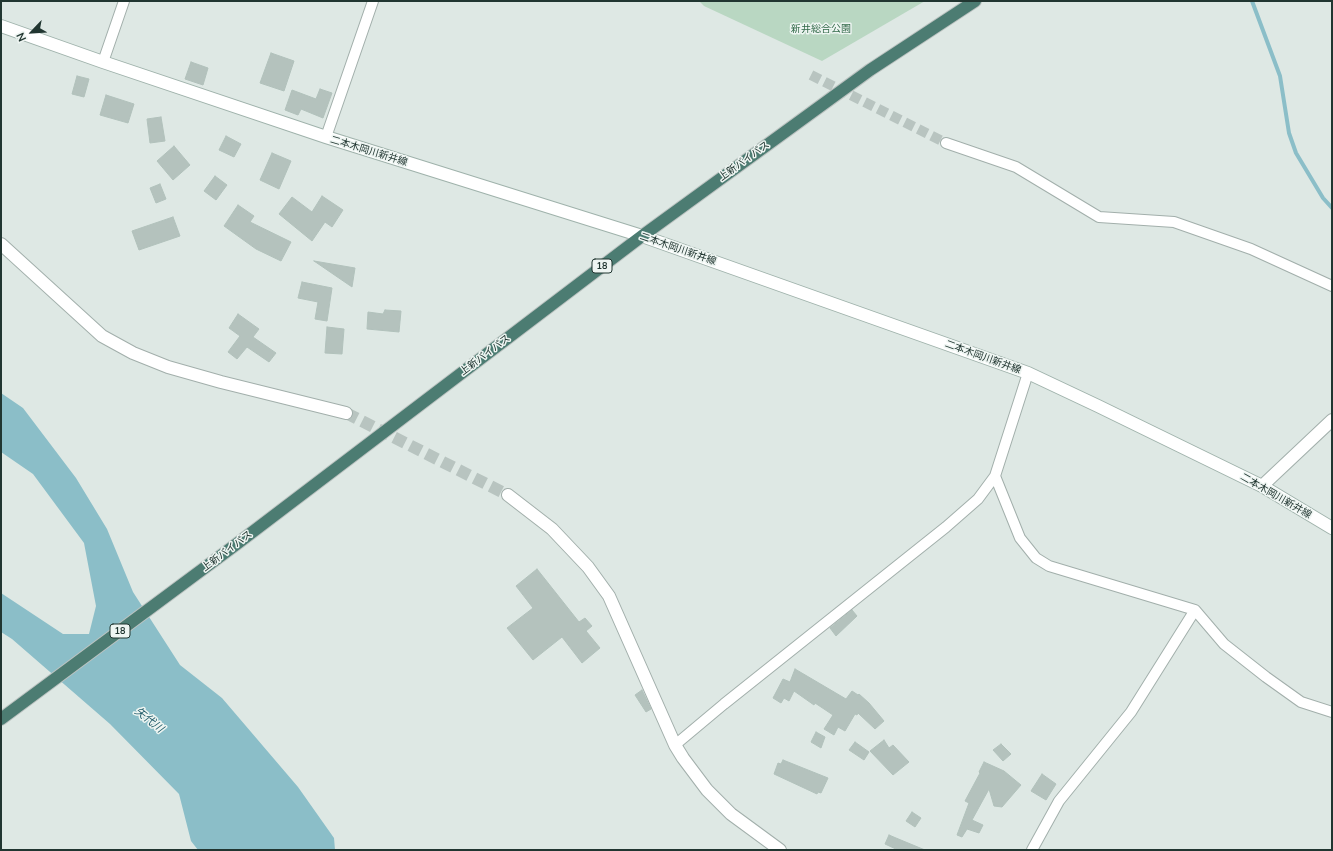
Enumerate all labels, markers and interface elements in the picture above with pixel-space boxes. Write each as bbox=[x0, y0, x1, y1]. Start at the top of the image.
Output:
north arrow bbox=[12, 12, 52, 52]
park label: 新井総合公園 bbox=[791, 23, 851, 35]
text: N bbox=[13, 30, 29, 44]
street label: 二本木岡川新井線 bbox=[329, 134, 409, 168]
street label: 上新バイパス bbox=[716, 139, 772, 183]
street label: 二本木岡川新井線 bbox=[638, 230, 718, 268]
road number: 18 bbox=[592, 259, 612, 273]
street label: 上新バイパス bbox=[457, 332, 513, 378]
street label: 二本木岡川新井線 bbox=[943, 338, 1023, 376]
street label: 二本木岡川新井線 bbox=[1238, 471, 1314, 521]
street label: 上新バイパス bbox=[199, 528, 255, 574]
road number: 18 bbox=[110, 624, 130, 638]
water label: 矢代川 bbox=[132, 704, 166, 736]

